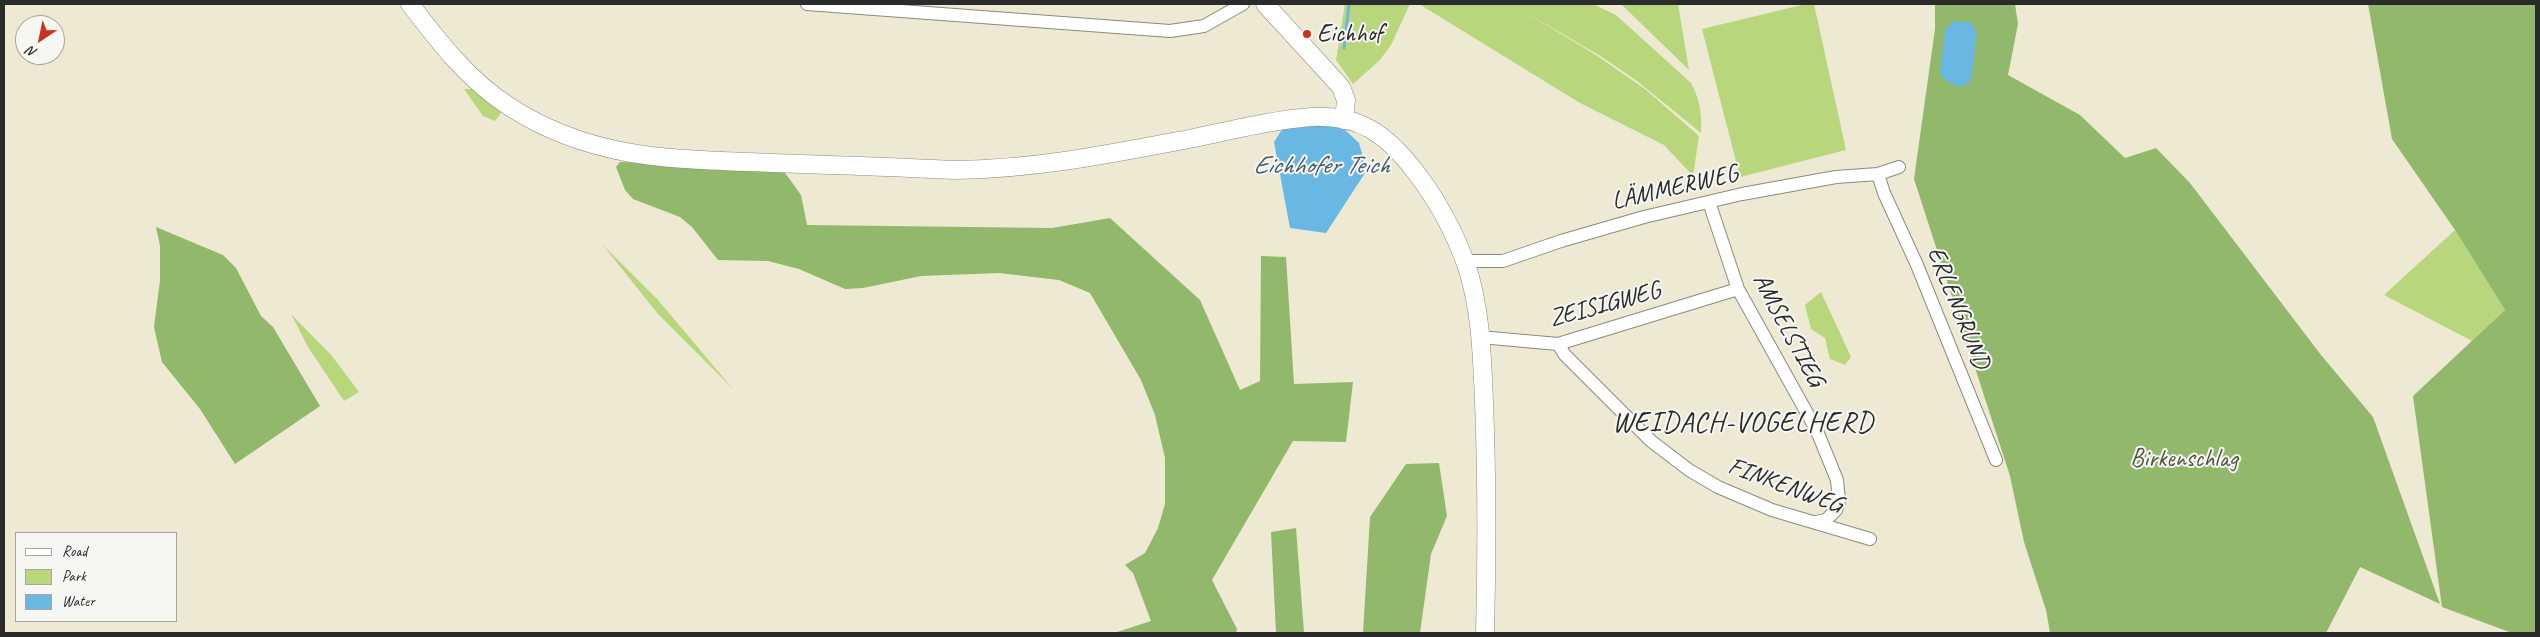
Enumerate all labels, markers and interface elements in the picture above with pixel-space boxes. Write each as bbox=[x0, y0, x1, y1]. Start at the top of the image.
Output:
north arrow bbox=[15, 15, 65, 65]
place label: Eichhof bbox=[1317, 19, 1383, 49]
marker: Eichhof bbox=[1301, 28, 1313, 40]
text: N bbox=[24, 43, 40, 61]
water label: Eichhofer Teich bbox=[1253, 150, 1389, 182]
street label: LÄMMERWEG bbox=[1609, 159, 1741, 217]
street label: ERLENGRUND bbox=[1920, 243, 1996, 373]
street label: AMSELSTIEG bbox=[1746, 268, 1830, 392]
street label: ZEISIGWEG bbox=[1546, 276, 1664, 334]
district label: WEIDACH-VOGELHERD bbox=[1611, 407, 1875, 441]
park label: Birkenschlag bbox=[2130, 444, 2238, 474]
street label: FINKENWEG bbox=[1724, 452, 1846, 520]
legend bbox=[15, 532, 178, 622]
text: Road bbox=[62, 542, 87, 561]
text: Park bbox=[62, 567, 86, 586]
text: Water bbox=[62, 592, 95, 611]

